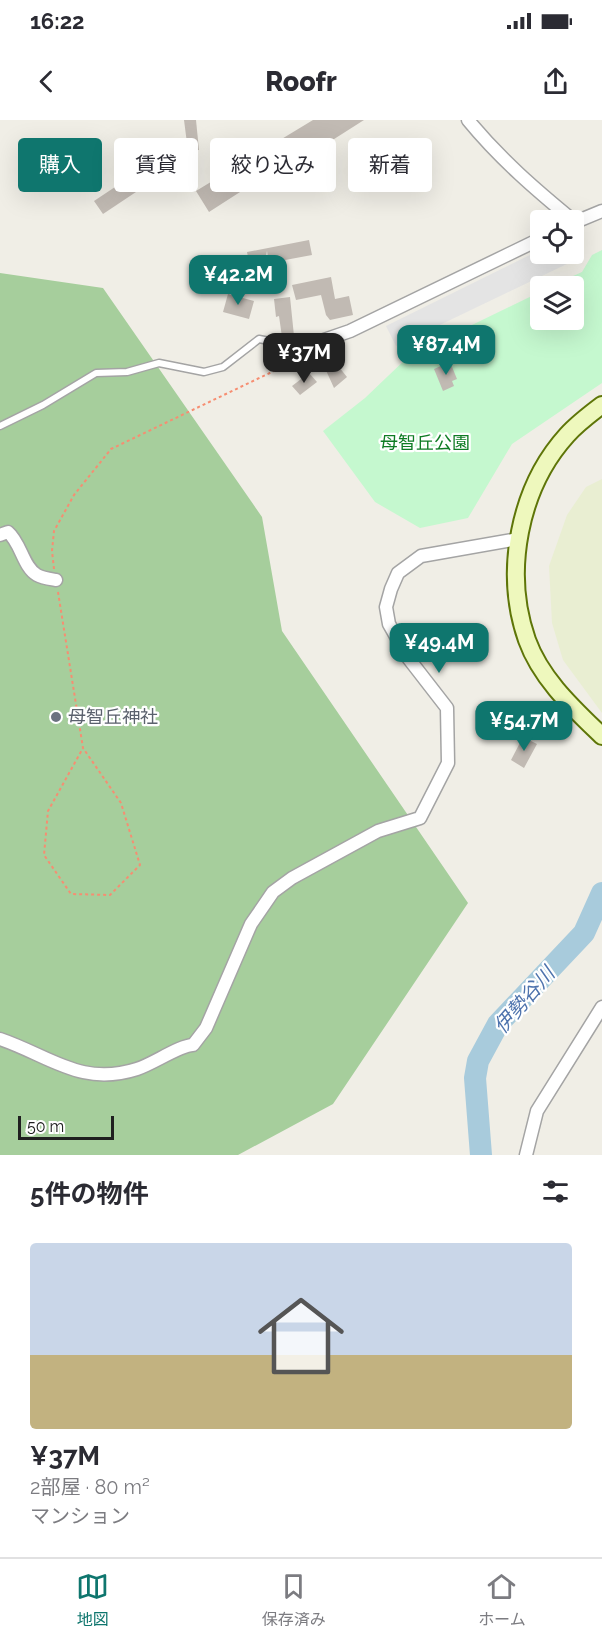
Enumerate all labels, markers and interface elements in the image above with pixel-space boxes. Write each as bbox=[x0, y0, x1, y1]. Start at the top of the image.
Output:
text: 16:22 bbox=[30, 8, 84, 34]
icon: back bbox=[30, 65, 63, 98]
icon: share bbox=[539, 65, 572, 98]
text: Roofr bbox=[265, 66, 337, 97]
chip: 購入 bbox=[18, 138, 102, 192]
chip: 賃貸 bbox=[114, 138, 198, 192]
chip: 絞り込み bbox=[210, 138, 336, 192]
chip: 新着 bbox=[348, 138, 432, 192]
map controls bbox=[530, 210, 584, 330]
button: locate bbox=[530, 210, 584, 264]
pin: ¥42.2M bbox=[189, 255, 287, 306]
text: ¥42.2M bbox=[203, 262, 273, 286]
button: layers bbox=[530, 276, 584, 330]
pin: ¥87.4M bbox=[397, 325, 495, 376]
text: ¥87.4M bbox=[411, 332, 481, 356]
pin: ¥37M bbox=[268, 333, 340, 384]
text: ¥37M bbox=[277, 340, 331, 364]
park label: 母智丘公園 bbox=[380, 432, 470, 453]
pin: ¥49.4M bbox=[390, 623, 488, 674]
text: ¥49.4M bbox=[404, 630, 474, 654]
pin: ¥54.7M bbox=[475, 701, 573, 752]
place label: 母智丘神社 bbox=[68, 706, 158, 727]
text: ¥54.7M bbox=[489, 708, 559, 732]
marker: 母智丘神社 bbox=[49, 710, 63, 724]
water label: 伊勢谷川 bbox=[489, 960, 561, 1038]
scale bar bbox=[18, 1113, 114, 1140]
text: 50 m bbox=[27, 1117, 64, 1136]
icon: filters bbox=[539, 1175, 572, 1208]
text: 5件の物件 bbox=[30, 1179, 148, 1209]
icon: home bbox=[247, 1282, 355, 1390]
text: ¥37M bbox=[30, 1441, 100, 1471]
text: 2部屋 · 80 m² bbox=[30, 1475, 150, 1499]
text: マンション bbox=[30, 1504, 130, 1528]
tab: 地図 bbox=[76, 1570, 109, 1630]
tab: 保存済み bbox=[262, 1570, 326, 1630]
tab: ホーム bbox=[478, 1570, 526, 1630]

